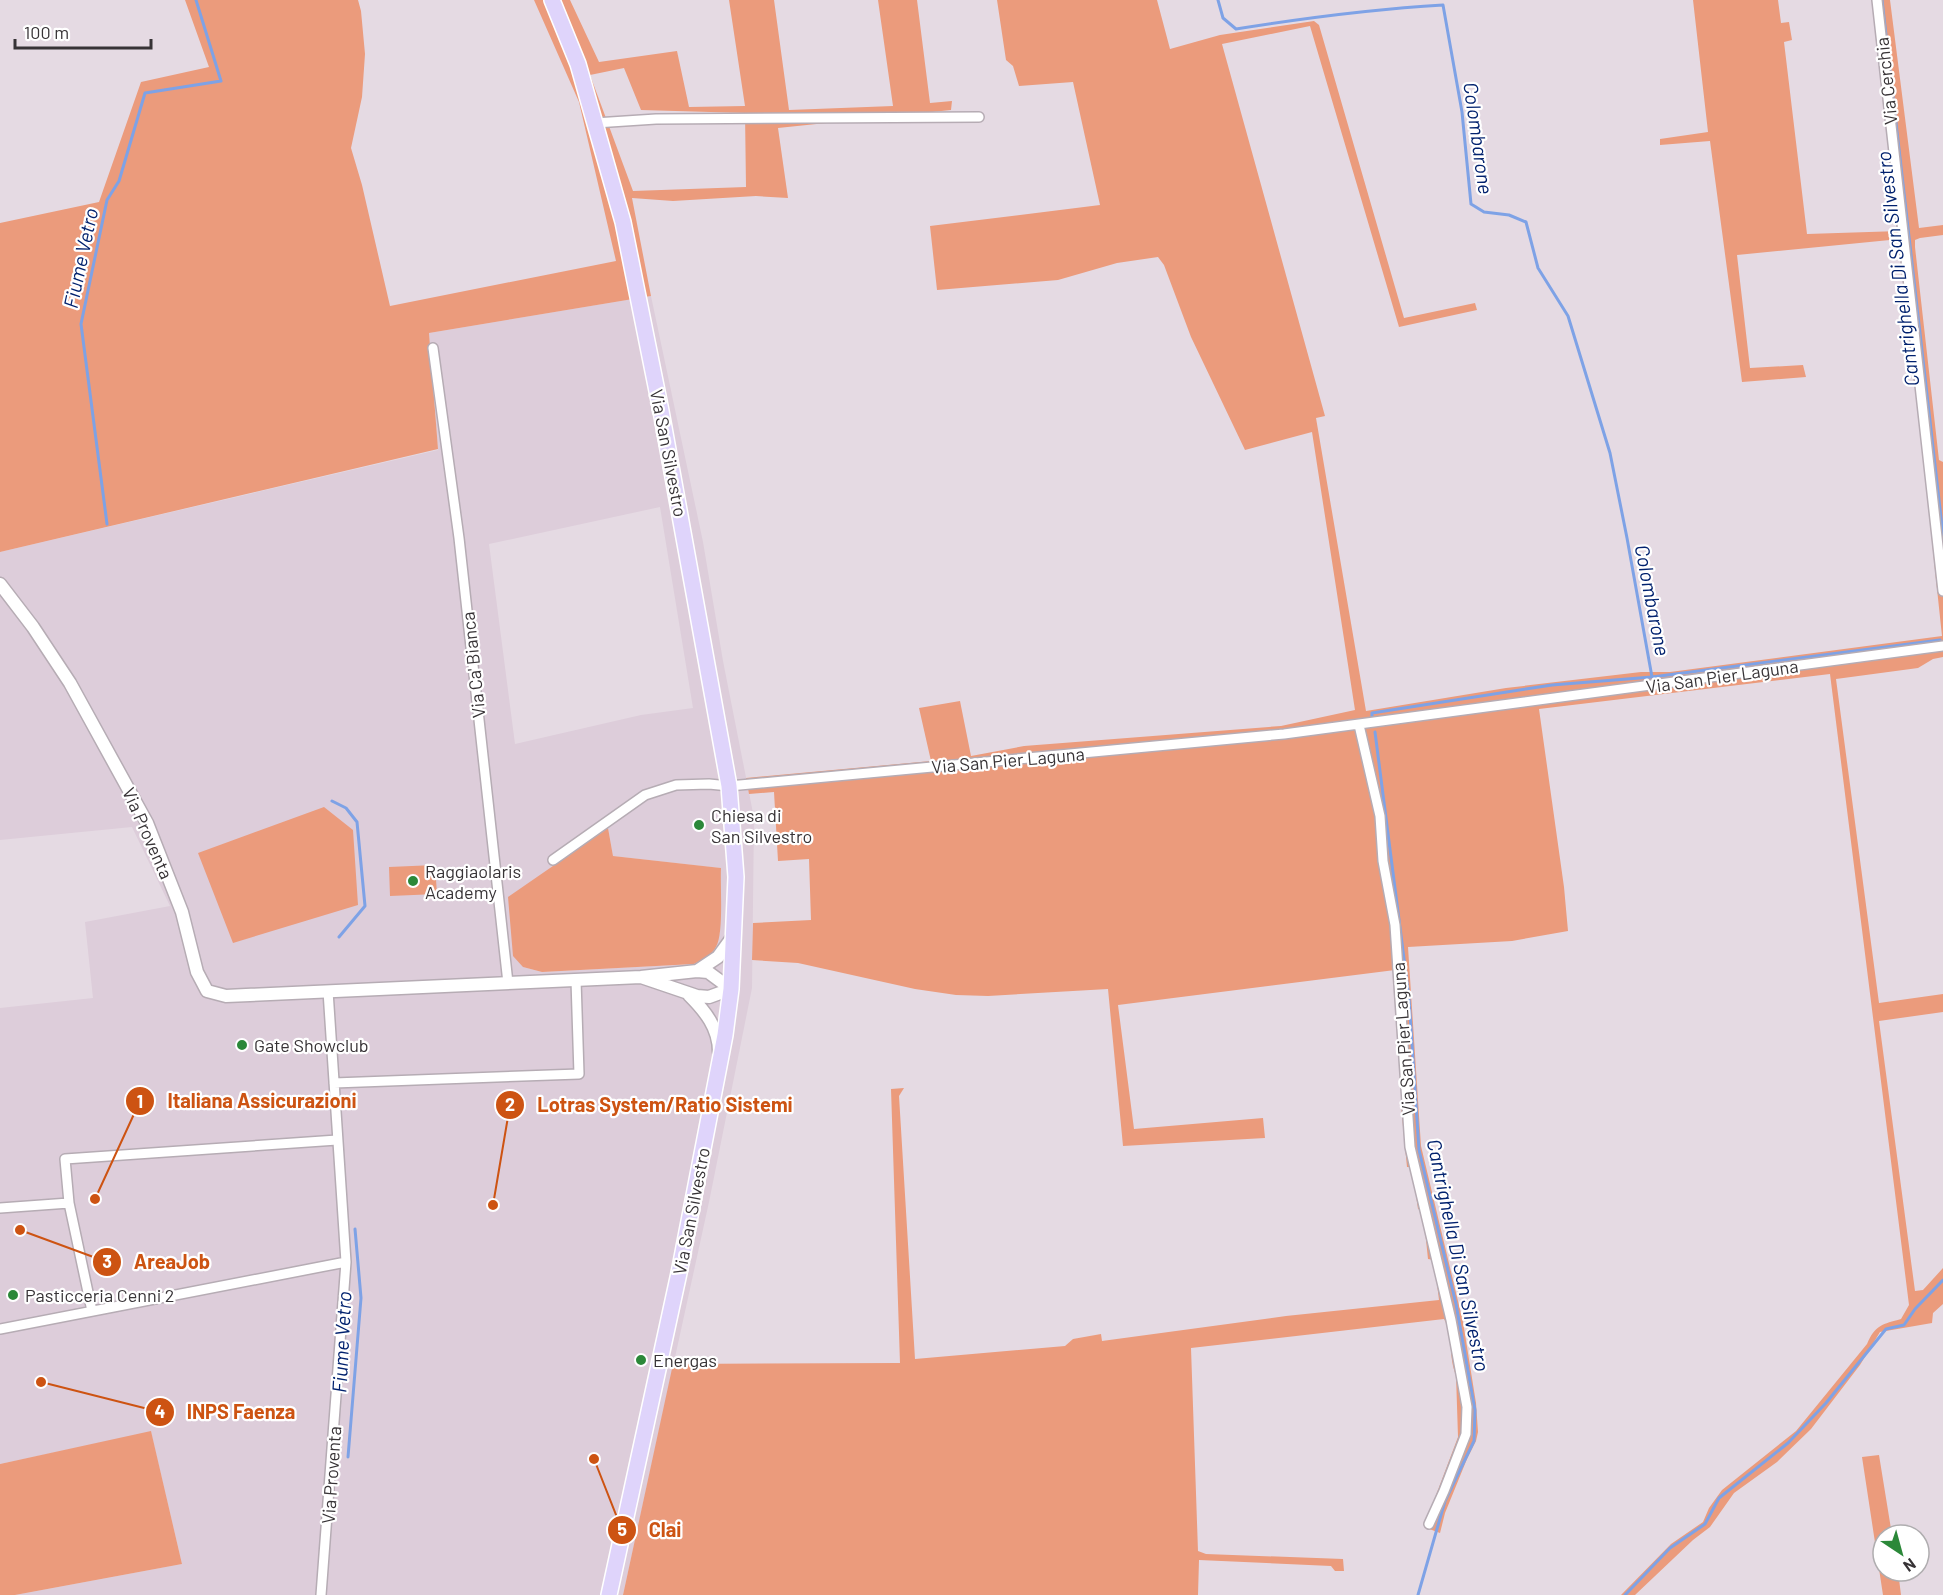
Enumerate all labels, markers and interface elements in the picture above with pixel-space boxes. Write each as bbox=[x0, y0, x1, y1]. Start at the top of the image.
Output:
scale bar bbox=[15, 12, 152, 50]
text: 100 m bbox=[24, 21, 69, 43]
street label: Via Cerchia bbox=[1870, 36, 1902, 126]
water label: Colombarone bbox=[1459, 80, 1499, 196]
water label: Cantrighella Di San Silvestro bbox=[1871, 150, 1923, 388]
water label: Fiume Vetro bbox=[58, 206, 102, 310]
street label: Via San Silvestro bbox=[646, 387, 692, 519]
water label: Colombarone bbox=[1630, 542, 1676, 658]
street label: Via Ca' Bianca bbox=[456, 611, 490, 719]
street label: Via San Pier Laguna bbox=[1644, 654, 1800, 698]
street label: Via San Pier Laguna bbox=[931, 742, 1085, 778]
street label: Via Proventa bbox=[118, 784, 178, 882]
place label: Chiesa di San Silvestro bbox=[711, 804, 812, 847]
marker: Chiesa di San Silvestro bbox=[692, 818, 706, 832]
place label: Raggiaolaris Academy bbox=[425, 860, 521, 903]
marker: Raggiaolaris Academy bbox=[406, 874, 420, 888]
street label: Via San Pier Laguna bbox=[1387, 962, 1419, 1116]
place label: Gate Showclub bbox=[254, 1034, 369, 1056]
marker: Gate Showclub bbox=[235, 1038, 249, 1052]
callout: Italiana Assicurazioni bbox=[125, 1082, 368, 1120]
callout: Lotras System/Ratio Sistemi bbox=[495, 1086, 805, 1124]
text: Italiana Assicurazioni bbox=[167, 1088, 357, 1112]
text: 1 bbox=[137, 1090, 143, 1112]
text: Lotras System/Ratio Sistemi bbox=[537, 1092, 793, 1116]
text: 2 bbox=[505, 1093, 515, 1115]
water label: Cantrighella Di San Silvestro bbox=[1423, 1137, 1495, 1373]
street label: Via San Silvestro bbox=[668, 1145, 714, 1277]
callout: AreaJob bbox=[92, 1243, 223, 1281]
text: AreaJob bbox=[134, 1249, 210, 1273]
text: 3 bbox=[102, 1250, 112, 1272]
place label: Pasticceria Cenni 2 bbox=[25, 1284, 174, 1306]
marker: Pasticceria Cenni 2 bbox=[6, 1288, 20, 1302]
water label: Fiume Vetro bbox=[326, 1291, 356, 1393]
place label: Energas bbox=[653, 1349, 717, 1371]
marker: Energas bbox=[634, 1353, 648, 1367]
callout: INPS Faenza bbox=[145, 1393, 308, 1431]
text: INPS Faenza bbox=[187, 1399, 295, 1423]
text: 4 bbox=[155, 1400, 166, 1422]
street label: Via Proventa bbox=[317, 1425, 345, 1525]
callout: Clai bbox=[607, 1511, 694, 1549]
text: Clai bbox=[649, 1517, 681, 1541]
text: 5 bbox=[617, 1518, 627, 1540]
north arrow bbox=[1871, 1523, 1931, 1583]
text: N bbox=[1900, 1555, 1920, 1576]

